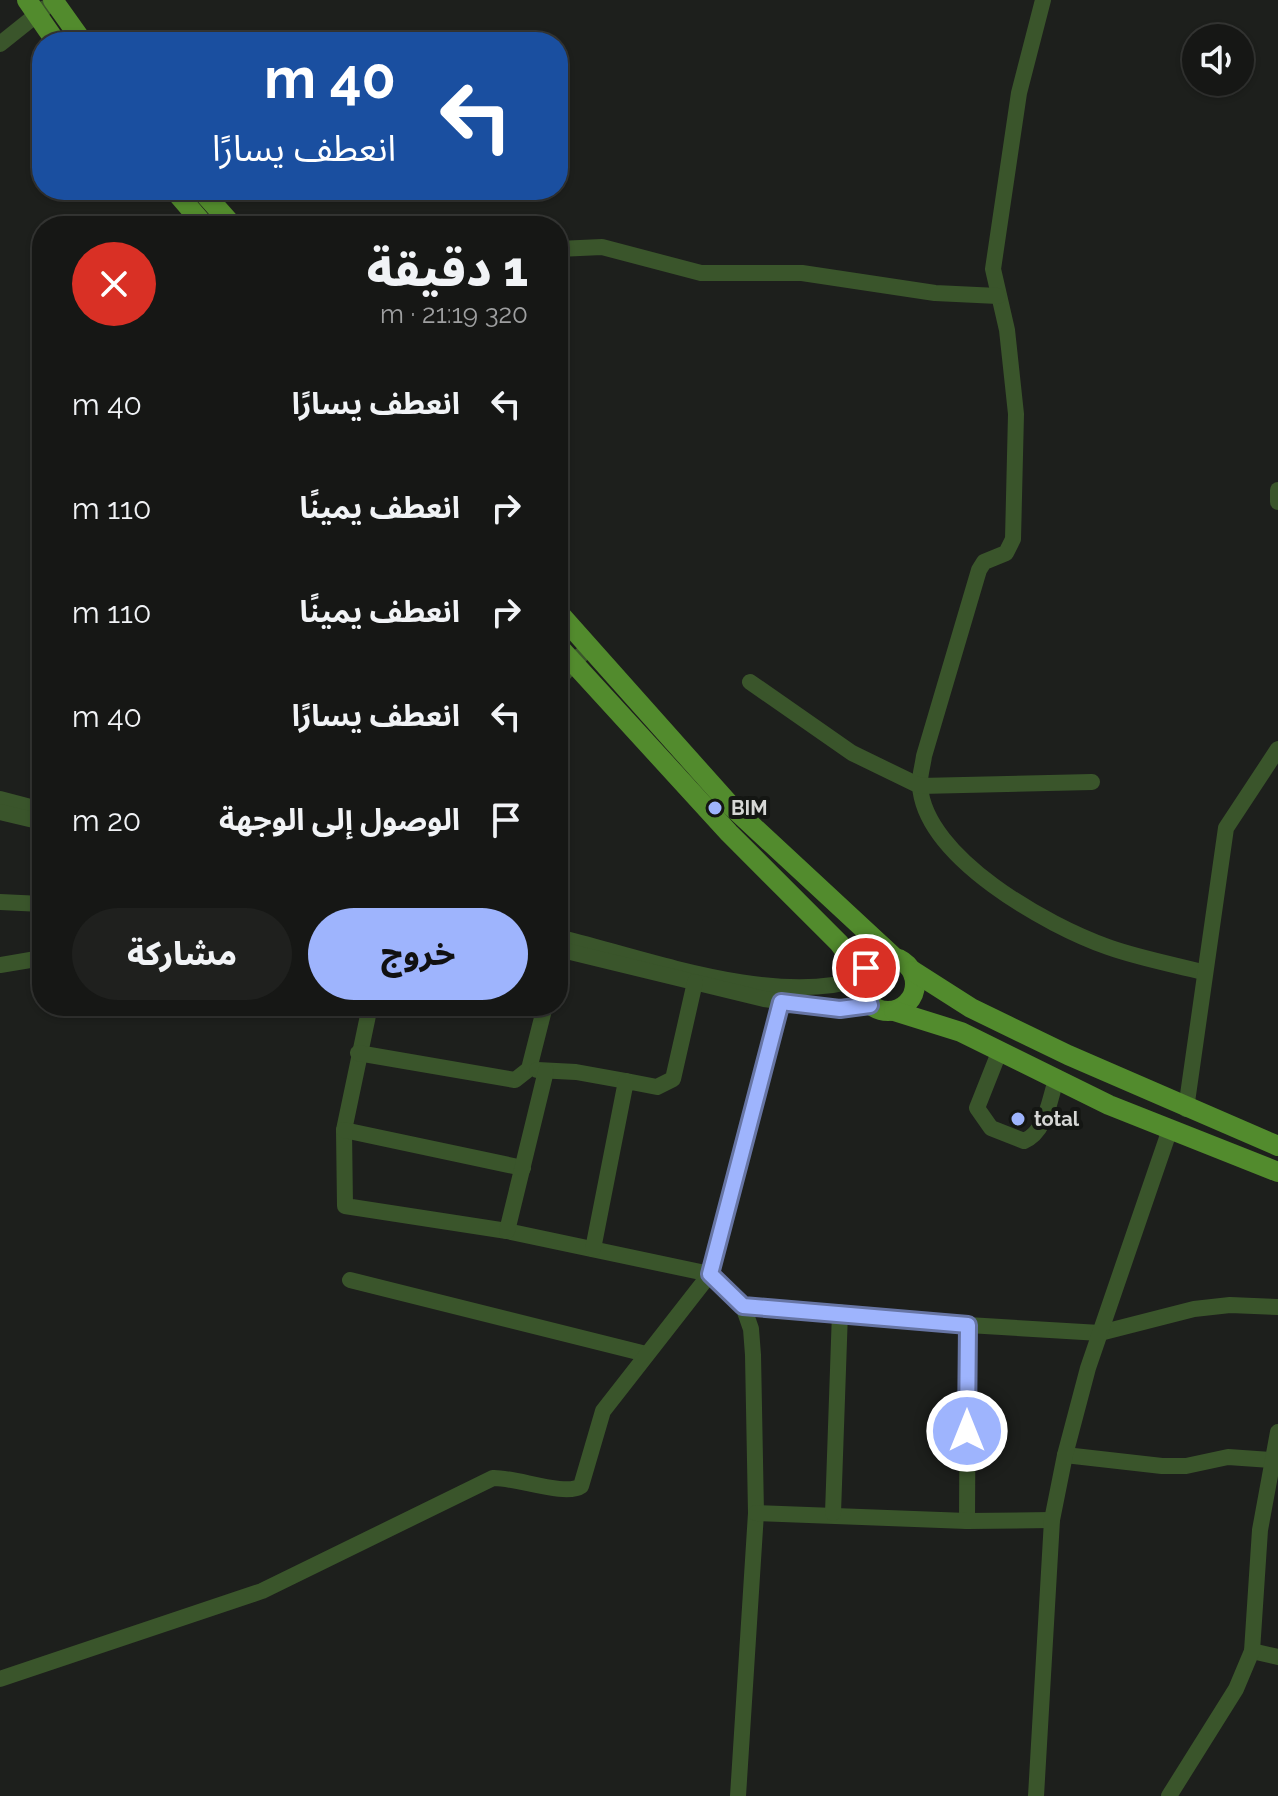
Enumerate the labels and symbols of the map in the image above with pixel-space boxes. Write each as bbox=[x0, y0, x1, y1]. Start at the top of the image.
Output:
place label: BIM bbox=[731, 796, 768, 820]
marker: BIM bbox=[706, 799, 724, 817]
pin bbox=[832, 934, 900, 1002]
place label: total bbox=[1034, 1107, 1080, 1131]
marker: total bbox=[1009, 1110, 1027, 1128]
position arrow bbox=[925, 1389, 1009, 1473]

